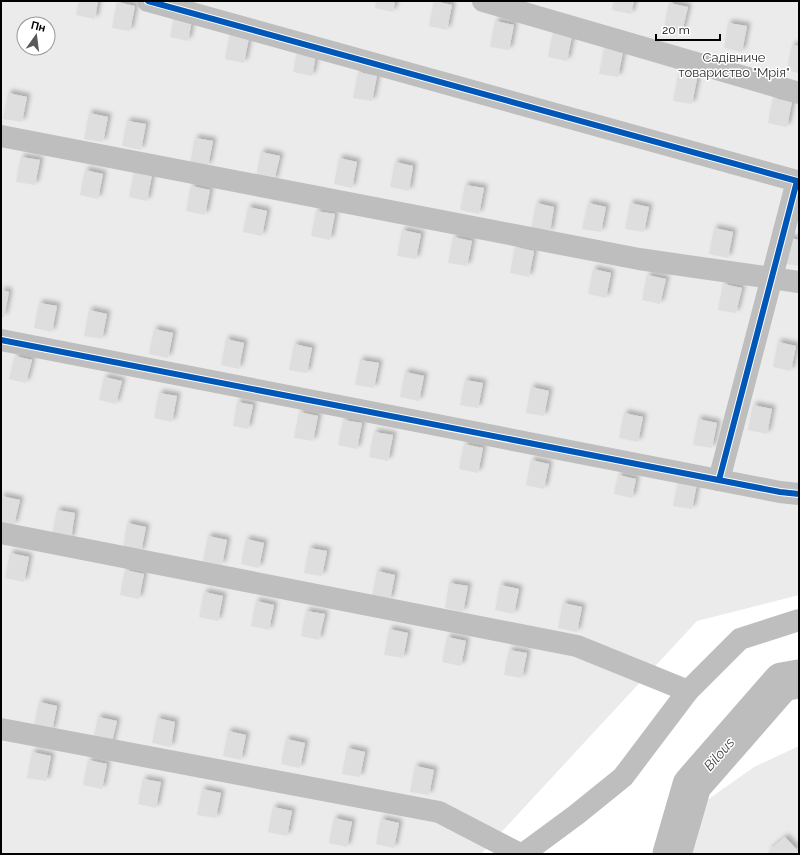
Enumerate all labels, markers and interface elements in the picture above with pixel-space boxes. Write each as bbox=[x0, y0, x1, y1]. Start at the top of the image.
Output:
north arrow bbox=[16, 16, 56, 56]
scale bar bbox=[656, 16, 720, 42]
text: Пн bbox=[30, 19, 47, 35]
text: 20 m bbox=[662, 23, 690, 37]
park label: Садівниче товариство "Мрія" bbox=[678, 50, 790, 80]
water label: Bilous bbox=[700, 734, 738, 774]

